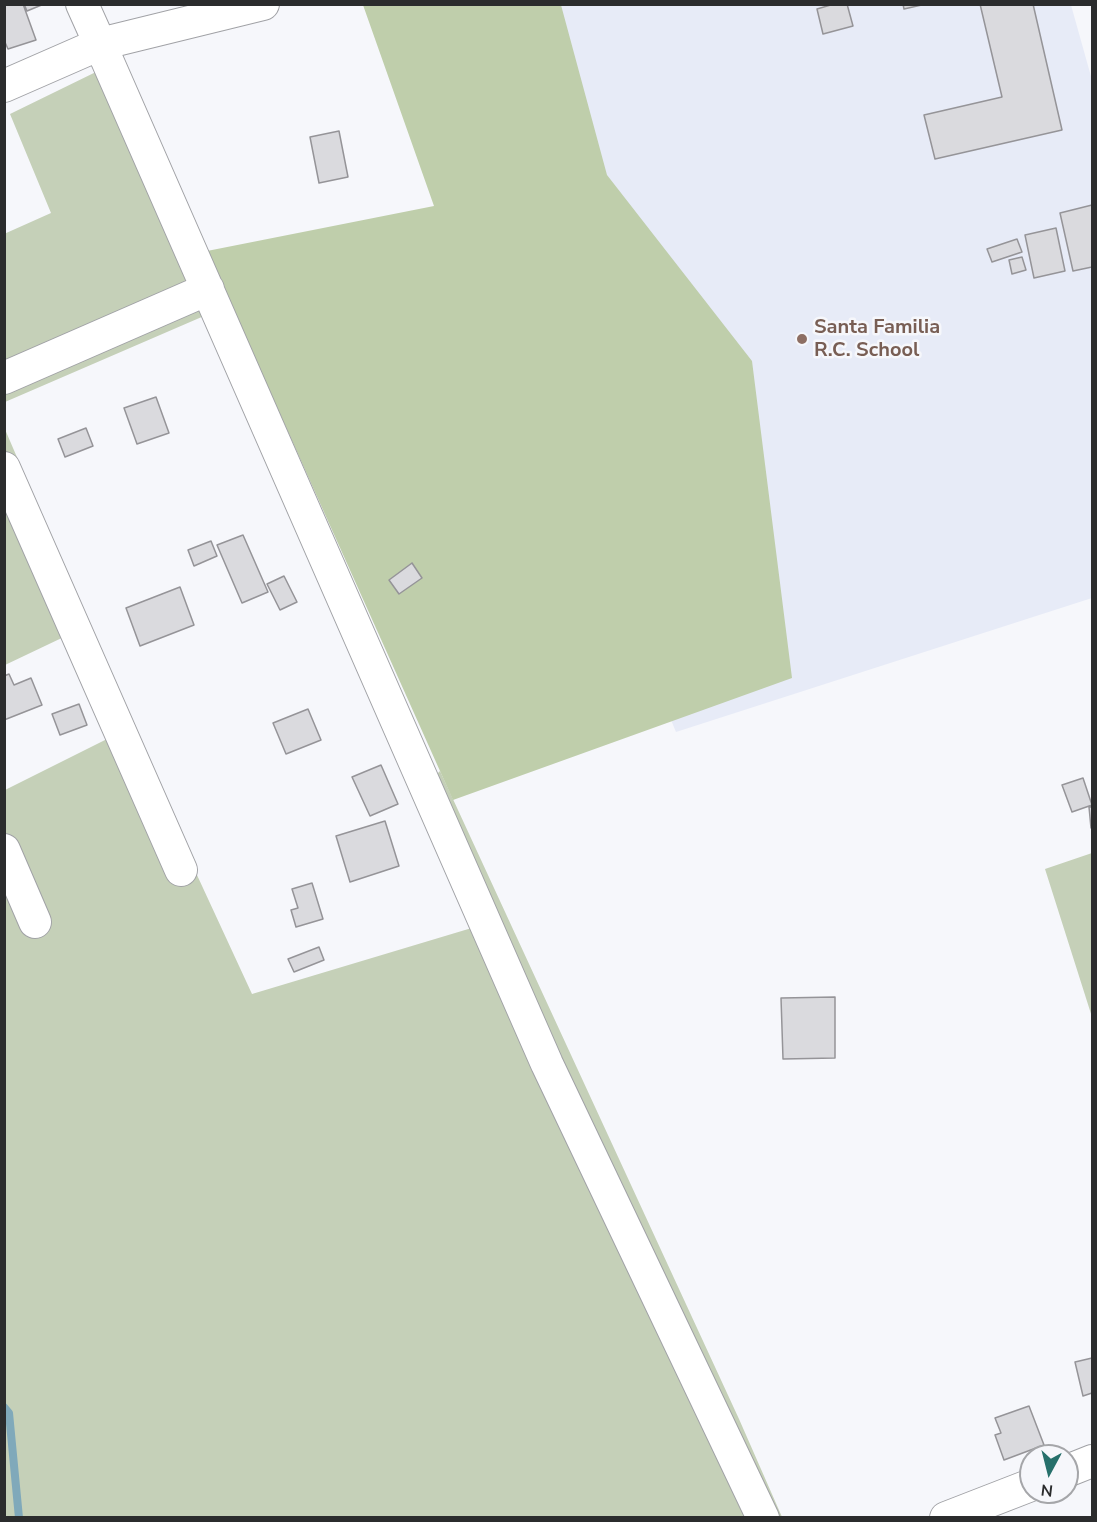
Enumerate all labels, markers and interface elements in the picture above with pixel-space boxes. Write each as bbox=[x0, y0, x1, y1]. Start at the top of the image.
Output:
place label: Santa Familia R.C. School bbox=[814, 316, 940, 363]
marker: Santa Familia R.C. School bbox=[795, 332, 809, 346]
north arrow bbox=[1019, 1444, 1079, 1504]
text: N bbox=[1040, 1478, 1054, 1502]

